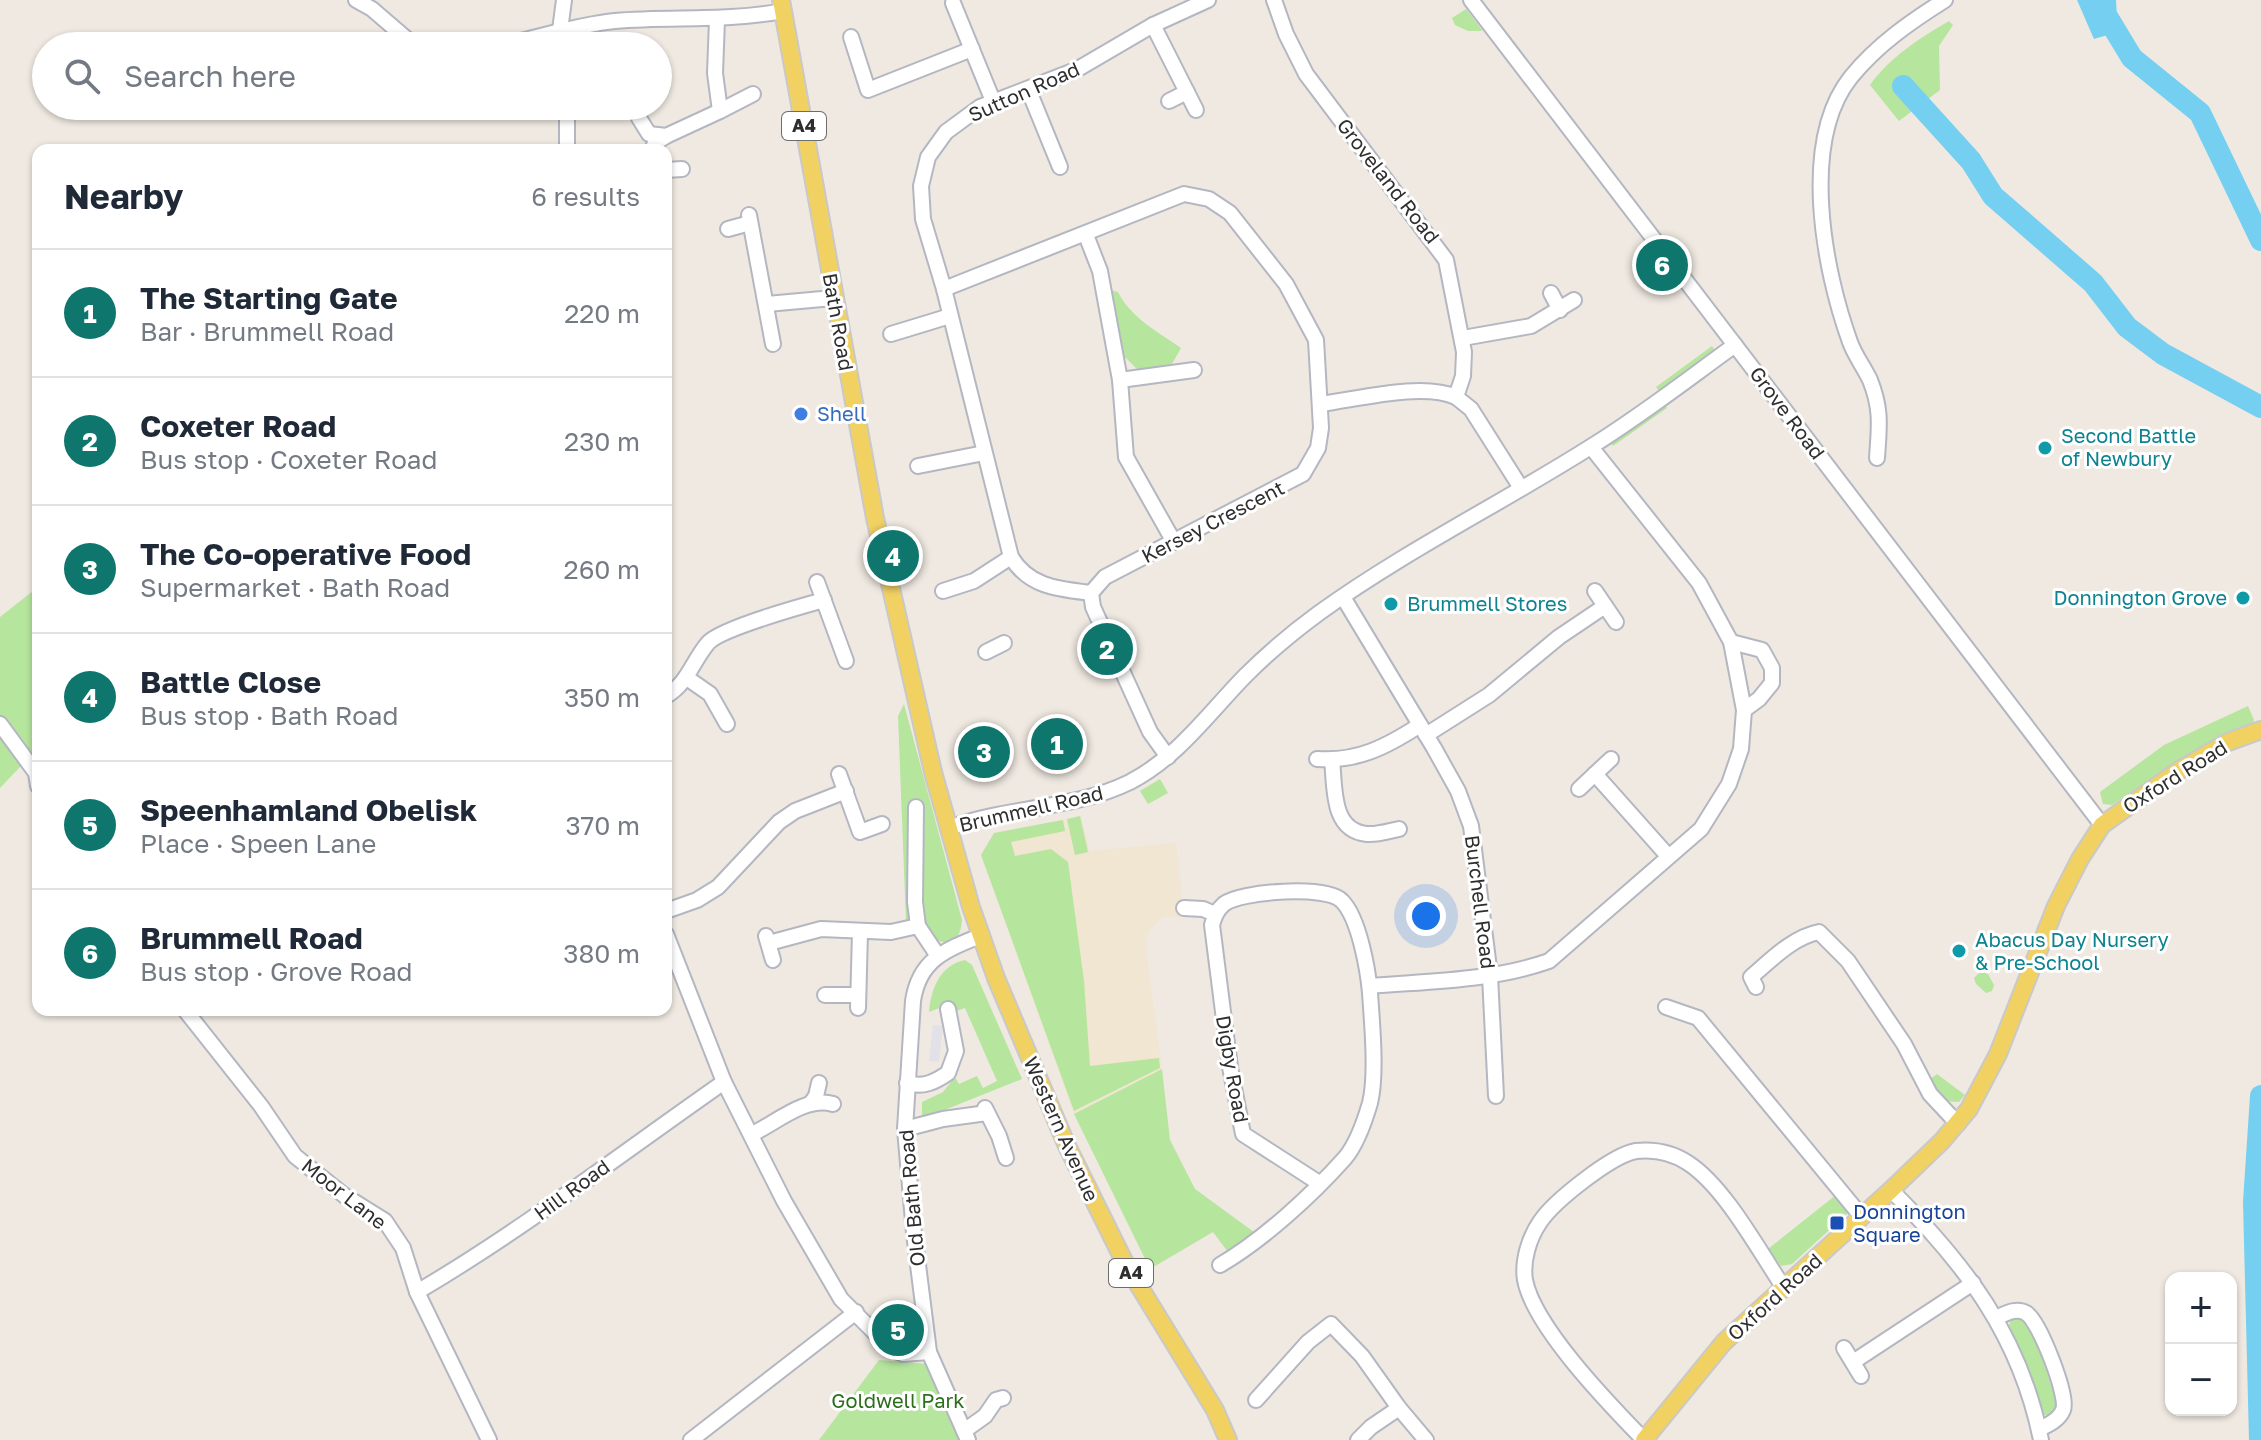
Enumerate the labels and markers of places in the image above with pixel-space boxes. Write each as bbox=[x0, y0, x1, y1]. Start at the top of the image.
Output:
pin: 6 bbox=[1636, 235, 1688, 295]
place label: Shell bbox=[817, 401, 867, 425]
marker: Shell bbox=[792, 405, 810, 423]
place label: Second Battle of Newbury bbox=[2061, 423, 2196, 470]
marker: Second Battle of Newbury bbox=[2036, 439, 2054, 457]
pin: 4 bbox=[867, 526, 919, 586]
place label: Donnington Grove bbox=[2053, 585, 2227, 609]
marker: Donnington Grove bbox=[2234, 589, 2252, 607]
place label: Brummell Stores bbox=[1407, 591, 1567, 615]
marker: Brummell Stores bbox=[1382, 595, 1400, 613]
pin: 2 bbox=[1081, 619, 1133, 679]
pin: 1 bbox=[1031, 714, 1083, 774]
pin: 3 bbox=[958, 722, 1010, 782]
place label: Abacus Day Nursery & Pre-School bbox=[1975, 927, 2169, 974]
marker: Abacus Day Nursery & Pre-School bbox=[1950, 942, 1968, 960]
place label: Donnington Square bbox=[1853, 1199, 1966, 1246]
marker: Donnington Square bbox=[1828, 1214, 1846, 1232]
pin: 5 bbox=[872, 1300, 924, 1360]

